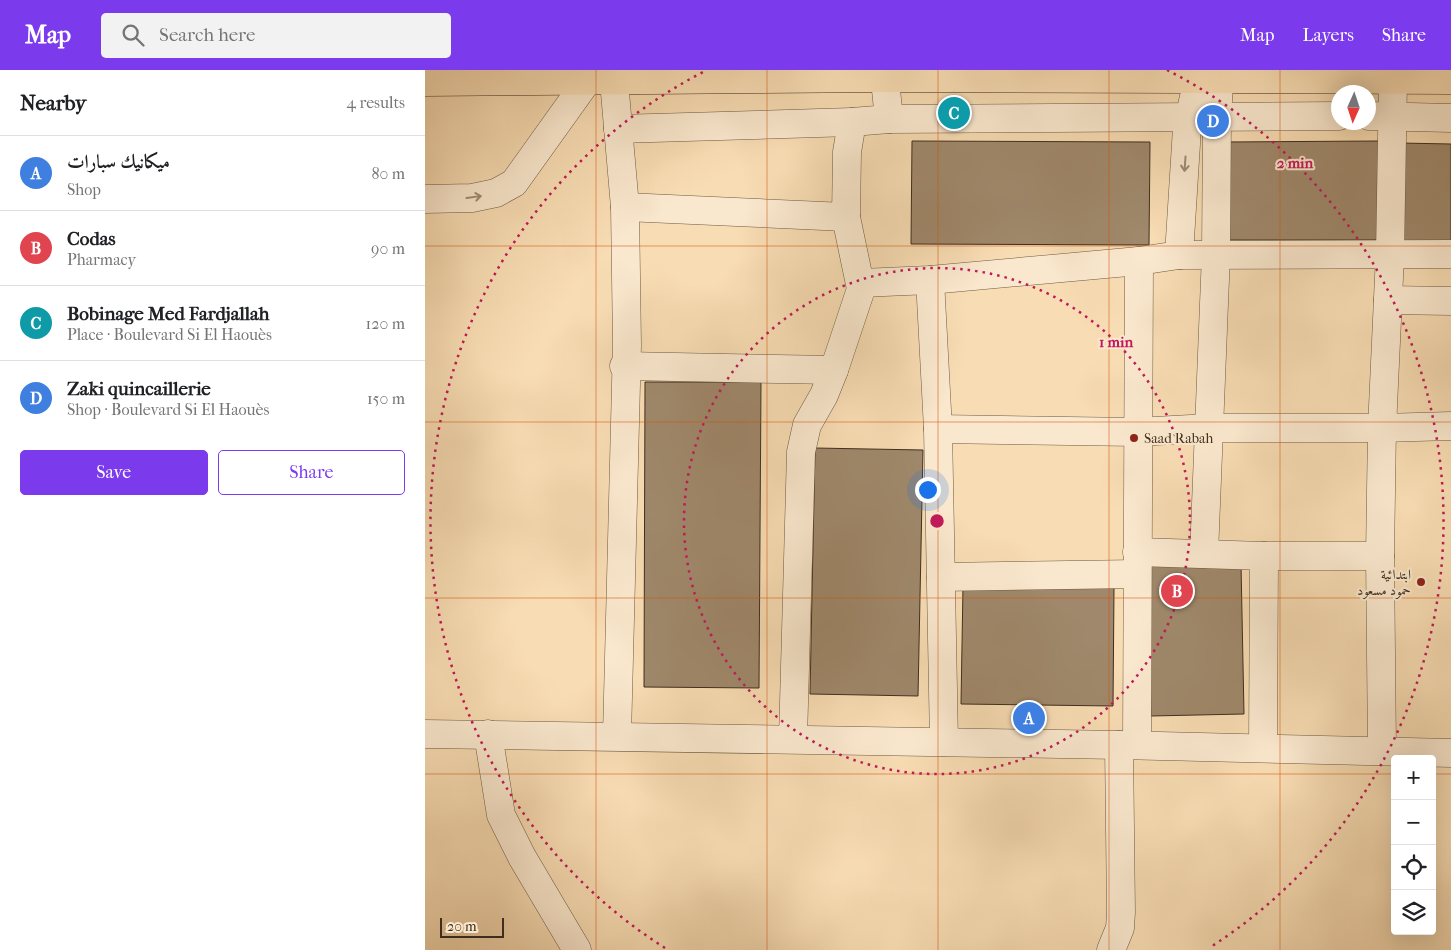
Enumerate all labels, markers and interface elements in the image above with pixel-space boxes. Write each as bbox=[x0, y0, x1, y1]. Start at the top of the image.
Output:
search box bbox=[101, 13, 451, 58]
text: Map bbox=[25, 21, 71, 49]
icon: search bbox=[119, 21, 147, 49]
text: Search here bbox=[159, 24, 255, 46]
text: Map bbox=[1240, 25, 1274, 46]
text: Layers bbox=[1302, 25, 1354, 46]
text: Share bbox=[1382, 25, 1426, 46]
north arrow bbox=[1331, 85, 1376, 130]
text: Nearby bbox=[20, 91, 86, 115]
text: 4 results bbox=[347, 93, 405, 112]
pin: C bbox=[938, 94, 970, 132]
pin: D bbox=[1197, 102, 1229, 140]
text: ميكانيك سبارات bbox=[67, 151, 170, 173]
text: 2 min bbox=[1277, 154, 1314, 172]
one-way arrow bbox=[1180, 156, 1189, 172]
text: A bbox=[31, 164, 41, 183]
text: 80 m bbox=[371, 164, 405, 183]
text: Shop bbox=[67, 180, 101, 199]
one-way arrow bbox=[465, 192, 481, 202]
text: Codas bbox=[67, 228, 116, 250]
text: B bbox=[31, 239, 41, 258]
text: 90 m bbox=[371, 239, 405, 258]
text: Pharmacy bbox=[67, 250, 136, 269]
text: Bobinage Med Fardjallah bbox=[67, 303, 269, 325]
text: C bbox=[31, 314, 41, 333]
text: 120 m bbox=[366, 314, 405, 333]
text: Place · Boulevard Si El Haouès bbox=[67, 325, 272, 344]
text: 1 min bbox=[1099, 333, 1133, 351]
text: Zaki quincaillerie bbox=[67, 378, 211, 400]
text: D bbox=[30, 389, 42, 408]
text: 150 m bbox=[367, 389, 405, 408]
text: Shop · Boulevard Si El Haouès bbox=[67, 400, 269, 419]
place label: Saad Rabah bbox=[1144, 430, 1213, 447]
marker: Saad Rabah bbox=[1128, 432, 1140, 444]
button: Save bbox=[20, 450, 208, 495]
button: Share bbox=[218, 450, 405, 495]
your location bbox=[915, 477, 941, 503]
centre of rings bbox=[928, 512, 946, 530]
place label: ابتدائية حمود مسعود bbox=[1357, 566, 1411, 599]
pin: B bbox=[1161, 572, 1193, 610]
marker: ابتدائية حمود مسعود bbox=[1415, 576, 1427, 588]
pin: A bbox=[1013, 699, 1045, 737]
map controls bbox=[1391, 755, 1436, 935]
button: + bbox=[1391, 755, 1436, 800]
button: − bbox=[1391, 800, 1436, 845]
button: locate bbox=[1391, 845, 1436, 890]
button: layers bbox=[1391, 890, 1436, 935]
scale bar bbox=[440, 915, 504, 938]
text: 20 m bbox=[447, 918, 477, 935]

